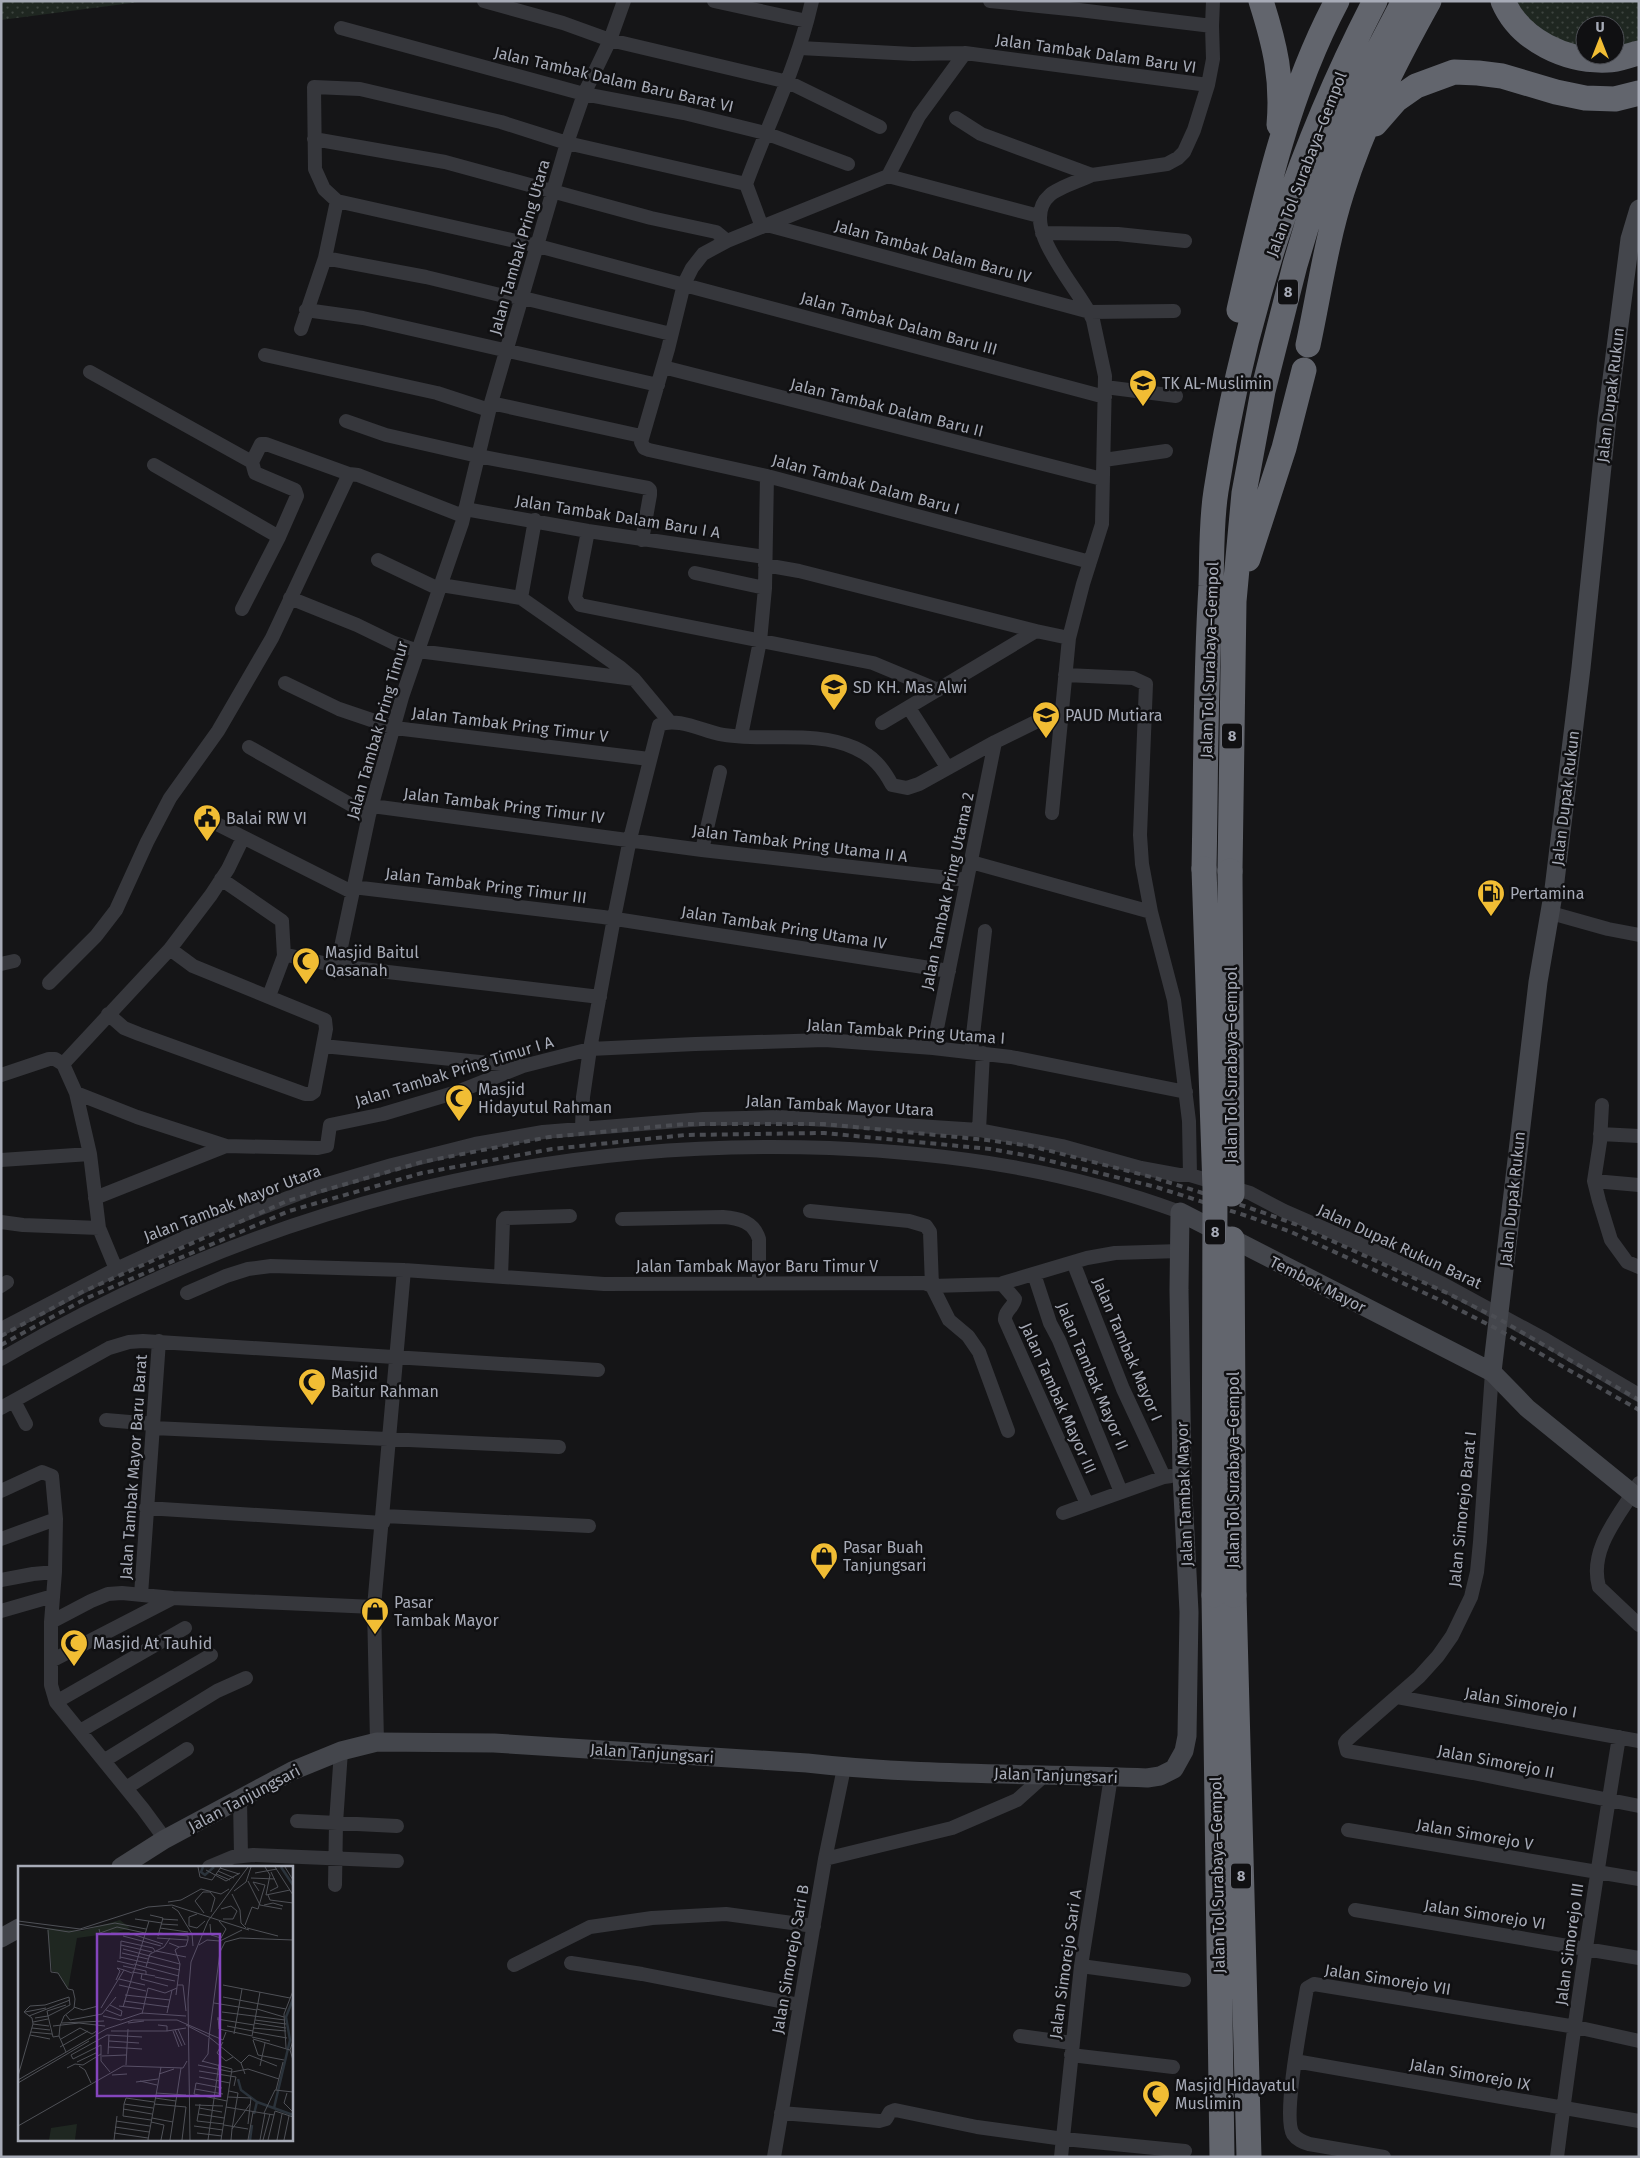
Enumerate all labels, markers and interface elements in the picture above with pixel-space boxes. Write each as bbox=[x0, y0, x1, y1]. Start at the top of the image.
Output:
north arrow bbox=[1575, 15, 1625, 65]
text: U bbox=[1595, 19, 1605, 36]
street label: Jalan Tambak Dalam Baru VI bbox=[994, 30, 1197, 77]
street label: Jalan Tambak Dalam Baru Barat VI bbox=[492, 43, 735, 116]
street label: Jalan Tol Surabaya–Gempol bbox=[1262, 69, 1351, 259]
street label: Jalan Tambak Pring Utara bbox=[485, 157, 554, 337]
street label: Jalan Tambak Dalam Baru IV bbox=[833, 216, 1033, 287]
road number: 8 bbox=[1278, 280, 1298, 304]
street label: Jalan Tambak Dalam Baru III bbox=[798, 288, 999, 359]
street label: Jalan Dupak Rukun bbox=[1593, 326, 1628, 464]
school or university icon: TK AL-Muslimin bbox=[1128, 368, 1158, 407]
street label: Jalan Tambak Dalam Baru II bbox=[788, 374, 985, 441]
place label: TK AL-Muslimin bbox=[1162, 374, 1272, 393]
street label: Jalan Tambak Dalam Baru I bbox=[770, 450, 962, 519]
street label: Jalan Tambak Dalam Baru I A bbox=[514, 491, 722, 542]
street label: Jalan Tol Surabaya–Gempol bbox=[1197, 561, 1222, 759]
street label: Jalan Tambak Pring Timur bbox=[343, 638, 412, 821]
school or university icon: SD KH. Mas Alwi bbox=[819, 672, 849, 711]
place label: SD KH. Mas Alwi bbox=[853, 678, 967, 697]
school or university icon: PAUD Mutiara bbox=[1031, 700, 1061, 739]
street label: Jalan Tambak Pring Timur V bbox=[411, 703, 609, 746]
place label: PAUD Mutiara bbox=[1065, 706, 1163, 725]
road number: 8 bbox=[1222, 724, 1242, 748]
street label: Jalan Dupak Rukun bbox=[1548, 729, 1583, 867]
street label: Jalan Tambak Pring Timur IV bbox=[402, 784, 606, 827]
street label: Jalan Tambak Pring Utama 2 bbox=[917, 790, 978, 992]
public building icon: Balai RW VI bbox=[192, 803, 222, 842]
place label: Balai RW VI bbox=[226, 809, 307, 828]
street label: Jalan Tambak Pring Utama II A bbox=[691, 821, 910, 866]
street label: Jalan Tambak Pring Timur III bbox=[384, 864, 588, 907]
fuel station icon: Pertamina bbox=[1476, 878, 1506, 917]
place label: Pertamina bbox=[1510, 884, 1584, 903]
street label: Jalan Tambak Pring Utama IV bbox=[680, 902, 888, 953]
place label: Masjid Baitul Qasanah bbox=[325, 943, 419, 980]
mosque icon: Masjid Baitul Qasanah bbox=[291, 946, 321, 985]
street label: Jalan Tol Surabaya–Gempol bbox=[1222, 966, 1241, 1163]
street label: Jalan Tambak Pring Utama I bbox=[806, 1015, 1006, 1048]
street label: Jalan Tambak Pring Timur I A bbox=[353, 1032, 557, 1111]
place label: Masjid Hidayutul Rahman bbox=[478, 1080, 612, 1117]
mosque icon: Masjid Hidayutul Rahman bbox=[444, 1083, 474, 1122]
street label: Jalan Tambak Mayor Utara bbox=[745, 1091, 935, 1120]
street label: Jalan Dupak Rukun bbox=[1496, 1130, 1529, 1268]
street label: Jalan Tambak Mayor Utara bbox=[141, 1161, 324, 1246]
street label: Jalan Dupak Rukun Barat bbox=[1315, 1200, 1485, 1293]
road number: 8 bbox=[1205, 1220, 1225, 1244]
street label: Tembok Mayor bbox=[1267, 1252, 1370, 1317]
street label: Jalan Tambak Mayor Baru Timur V bbox=[636, 1257, 878, 1276]
street label: Jalan Tambak Mayor I bbox=[1089, 1275, 1166, 1424]
street label: Jalan Tambak Mayor II bbox=[1053, 1299, 1132, 1453]
street label: Jalan Tambak Mayor III bbox=[1017, 1320, 1100, 1477]
street label: Jalan Tambak Mayor Baru Barat bbox=[116, 1353, 151, 1580]
place label: Masjid Baitur Rahman bbox=[331, 1364, 439, 1401]
mosque icon: Masjid Baitur Rahman bbox=[297, 1367, 327, 1406]
street label: Jalan Tol Surabaya–Gempol bbox=[1224, 1371, 1243, 1568]
street label: Jalan Tambak Mayor bbox=[1172, 1420, 1197, 1567]
street label: Jalan Simorejo Barat I bbox=[1445, 1430, 1480, 1588]
place label: Pasar Buah Tanjungsari bbox=[843, 1538, 927, 1575]
shop icon: Pasar Buah Tanjungsari bbox=[809, 1541, 839, 1580]
place label: Pasar Tambak Mayor bbox=[394, 1593, 499, 1630]
shop icon: Pasar Tambak Mayor bbox=[360, 1596, 390, 1635]
mosque icon: Masjid At Tauhid bbox=[59, 1628, 89, 1667]
place label: Masjid At Tauhid bbox=[93, 1634, 212, 1653]
street label: Jalan Simorejo I bbox=[1463, 1683, 1579, 1722]
street label: Jalan Tanjungsari bbox=[589, 1740, 714, 1767]
street label: Jalan Simorejo II bbox=[1436, 1741, 1556, 1782]
street label: Jalan Tanjungsari bbox=[185, 1761, 303, 1836]
street label: Jalan Tanjungsari bbox=[994, 1764, 1118, 1787]
street label: Jalan Tol Surabaya–Gempol bbox=[1206, 1776, 1229, 1974]
street label: Jalan Simorejo V bbox=[1415, 1815, 1535, 1854]
road number: 8 bbox=[1231, 1864, 1251, 1888]
inset map bbox=[18, 1866, 292, 2140]
street label: Jalan Simorejo III bbox=[1552, 1882, 1587, 2006]
street label: Jalan Simorejo Sari B bbox=[768, 1883, 813, 2035]
street label: Jalan Simorejo Sari A bbox=[1046, 1887, 1086, 2040]
street label: Jalan Simorejo VI bbox=[1423, 1896, 1547, 1933]
street label: Jalan Simorejo VII bbox=[1323, 1960, 1452, 1999]
street label: Jalan Simorejo IX bbox=[1408, 2055, 1532, 2095]
place label: Masjid Hidayatul Muslimin bbox=[1175, 2076, 1296, 2113]
mosque icon: Masjid Hidayatul Muslimin bbox=[1141, 2079, 1171, 2118]

